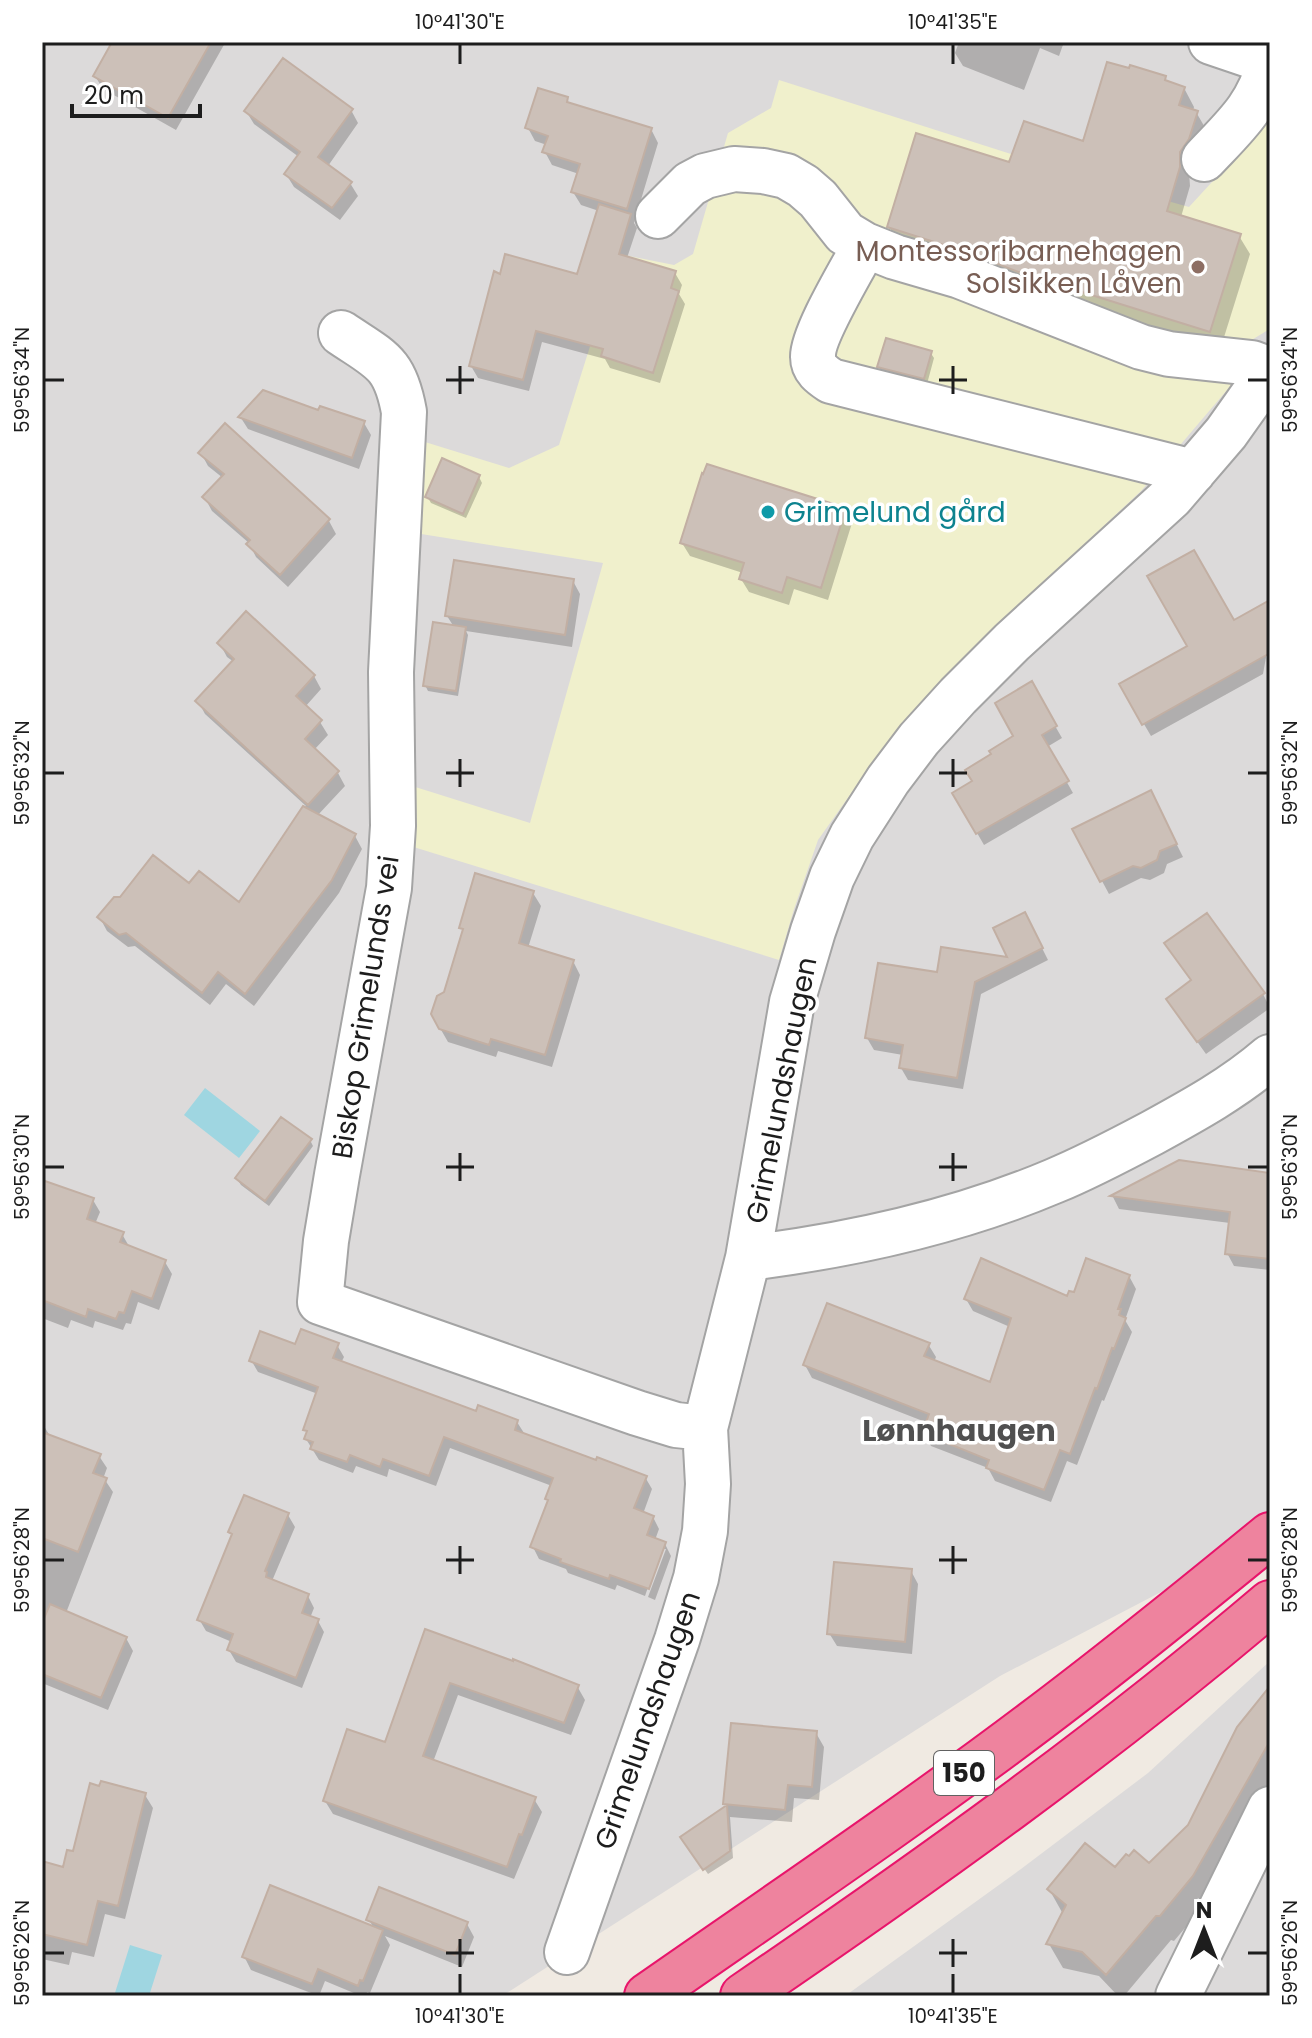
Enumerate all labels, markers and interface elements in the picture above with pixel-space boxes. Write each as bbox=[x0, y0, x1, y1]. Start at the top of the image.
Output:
text: 10°41'30"E bbox=[415, 8, 505, 36]
text: 10°41'35"E bbox=[908, 8, 998, 36]
scale bar bbox=[72, 68, 200, 118]
text: 20 m bbox=[84, 79, 144, 112]
place label: Montessoribarnehagen Solsikken Låven bbox=[855, 232, 1182, 303]
marker: Montessoribarnehagen Solsikken Låven bbox=[1189, 258, 1207, 276]
text: 59°56'34"N bbox=[8, 327, 36, 433]
text: 59°56'34"N bbox=[1276, 327, 1304, 433]
place label: Grimelund gård bbox=[784, 493, 1006, 532]
marker: Grimelund gård bbox=[759, 503, 777, 521]
text: 59°56'32"N bbox=[8, 721, 36, 825]
text: 59°56'32"N bbox=[1276, 721, 1304, 825]
street label: Biskop Grimelunds vei bbox=[322, 853, 409, 1161]
street label: Grimelundshaugen bbox=[737, 954, 826, 1227]
text: 59°56'30"N bbox=[8, 1114, 36, 1220]
text: 59°56'30"N bbox=[1276, 1114, 1304, 1220]
district label: Lønnhaugen bbox=[862, 1409, 1056, 1452]
text: 59°56'28"N bbox=[8, 1507, 36, 1613]
text: 59°56'28"N bbox=[1276, 1507, 1304, 1613]
street label: Grimelundshaugen bbox=[585, 1586, 710, 1854]
road number: 150 bbox=[934, 1751, 994, 1795]
north arrow bbox=[1164, 1890, 1244, 1970]
text: N bbox=[1196, 1895, 1212, 1926]
text: 59°56'26"N bbox=[8, 1900, 36, 2006]
text: 59°56'26"N bbox=[1276, 1900, 1304, 2006]
text: 10°41'30"E bbox=[415, 2002, 505, 2030]
text: 10°41'35"E bbox=[908, 2002, 998, 2030]

